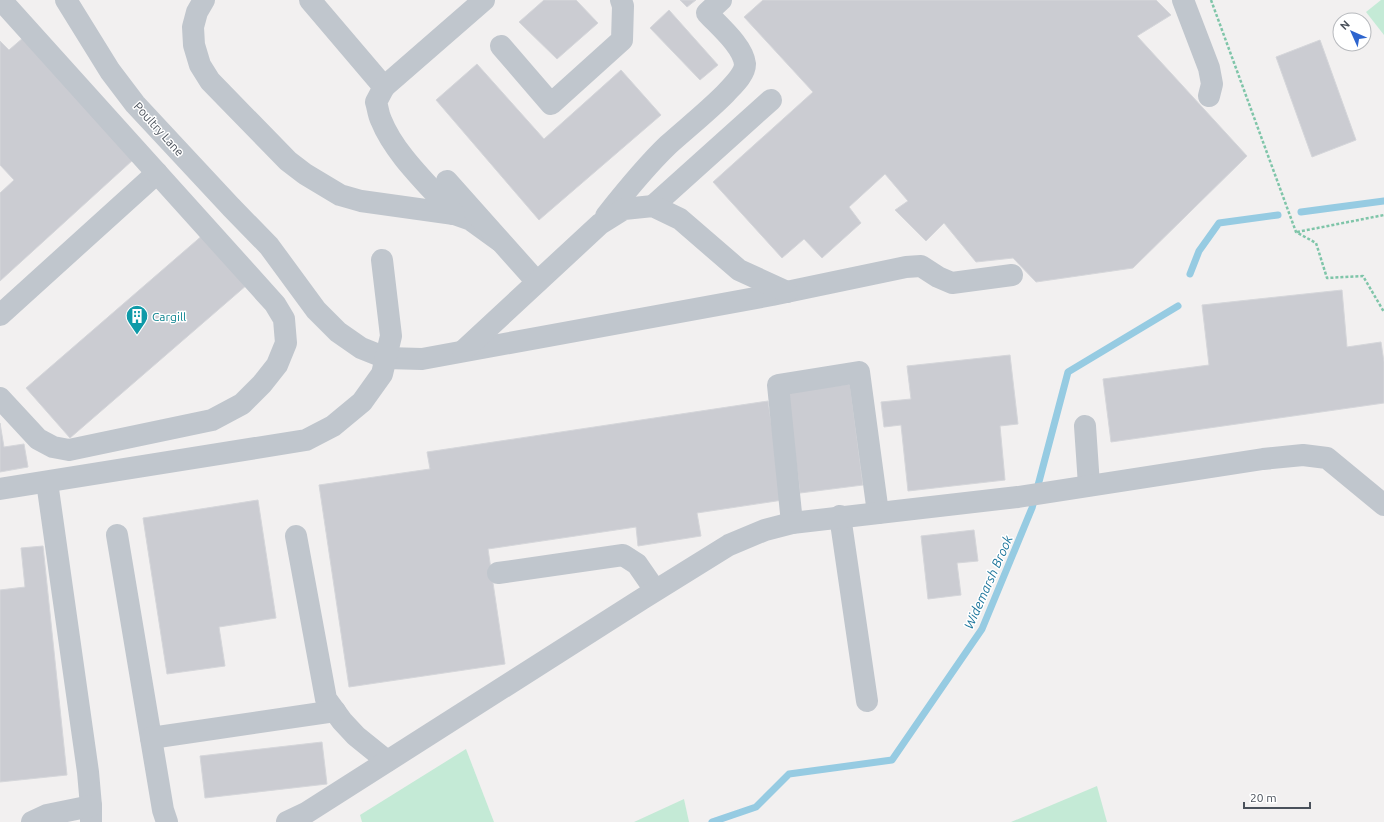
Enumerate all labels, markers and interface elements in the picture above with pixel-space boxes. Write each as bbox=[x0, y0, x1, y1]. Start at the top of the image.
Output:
north arrow bbox=[1332, 12, 1372, 52]
text: N bbox=[1338, 18, 1352, 32]
street label: Poultry Lane bbox=[131, 99, 187, 159]
building icon: Cargill bbox=[124, 303, 150, 336]
place label: Cargill bbox=[152, 310, 186, 323]
water label: Widemarsh Brook bbox=[961, 533, 1015, 631]
scale bar bbox=[1244, 784, 1310, 810]
text: 20 m bbox=[1250, 791, 1277, 804]

